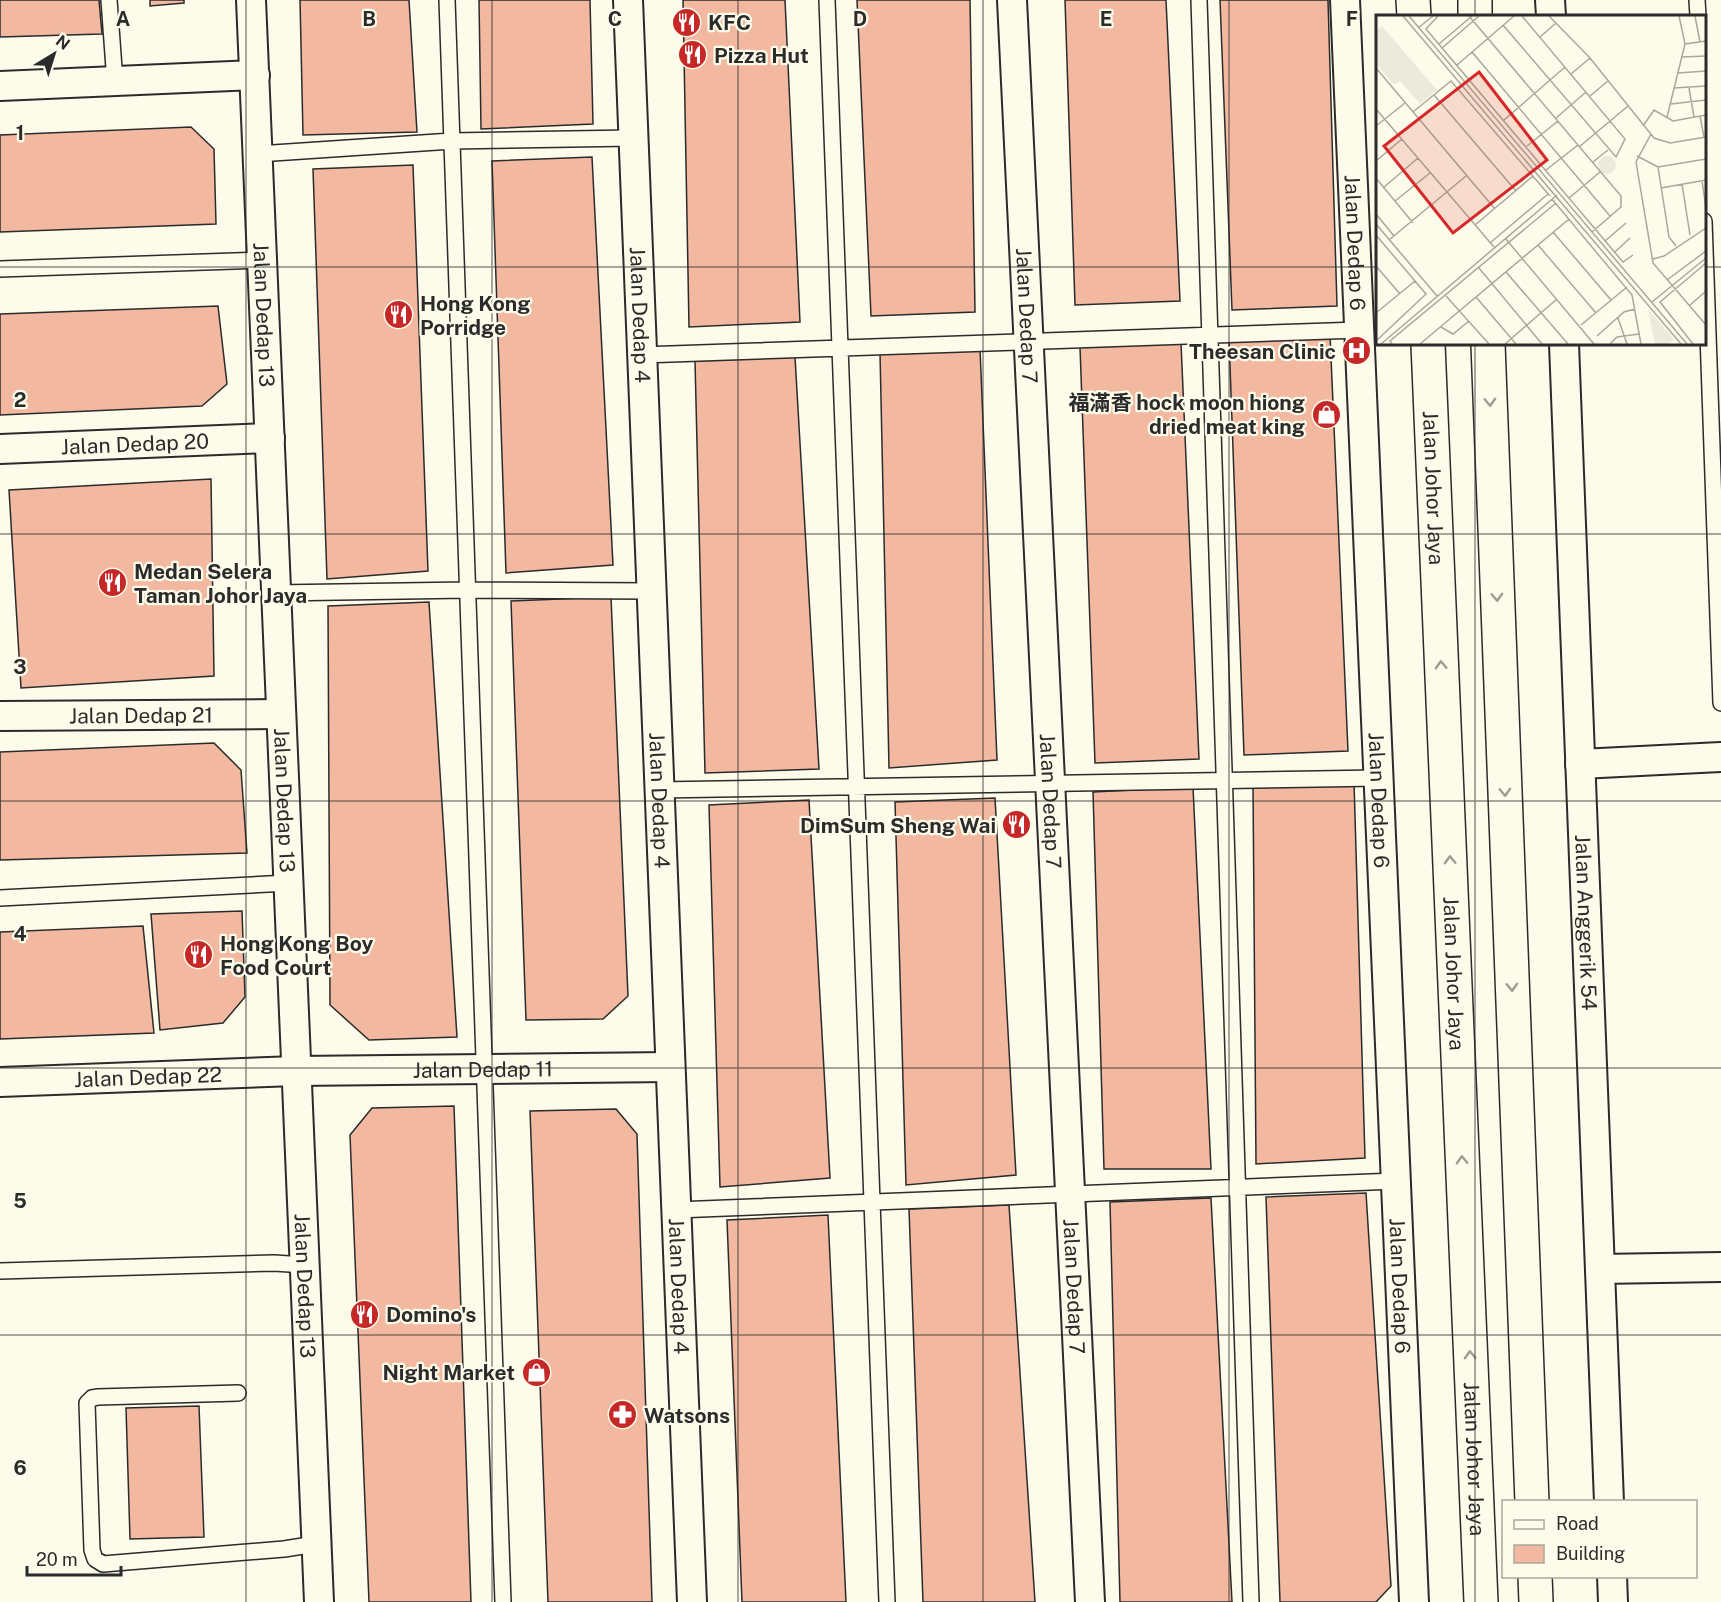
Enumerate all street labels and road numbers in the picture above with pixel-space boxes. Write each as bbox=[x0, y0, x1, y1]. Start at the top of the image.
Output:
street label: Jalan Dedap 6 bbox=[1340, 174, 1371, 311]
street label: Jalan Dedap 13 bbox=[249, 242, 280, 388]
street label: Jalan Dedap 4 bbox=[625, 246, 656, 383]
street label: Jalan Dedap 7 bbox=[1012, 247, 1043, 384]
street label: Jalan Johor Jaya bbox=[1418, 410, 1450, 566]
street label: Jalan Dedap 20 bbox=[60, 428, 210, 459]
street label: Jalan Dedap 21 bbox=[69, 702, 213, 728]
street label: Jalan Dedap 13 bbox=[269, 727, 301, 873]
street label: Jalan Dedap 4 bbox=[645, 732, 675, 869]
street label: Jalan Dedap 6 bbox=[1364, 732, 1395, 869]
street label: Jalan Dedap 7 bbox=[1035, 733, 1067, 869]
street label: Jalan Anggerik 54 bbox=[1571, 834, 1602, 1011]
street label: Jalan Johor Jaya bbox=[1439, 896, 1470, 1051]
street label: Jalan Dedap 11 bbox=[413, 1056, 553, 1082]
street label: Jalan Dedap 22 bbox=[73, 1061, 222, 1092]
street label: Jalan Dedap 13 bbox=[290, 1213, 321, 1359]
street label: Jalan Dedap 4 bbox=[664, 1217, 695, 1355]
street label: Jalan Dedap 6 bbox=[1385, 1217, 1416, 1354]
street label: Jalan Dedap 7 bbox=[1059, 1218, 1090, 1355]
street label: Jalan Johor Jaya bbox=[1459, 1381, 1491, 1537]

